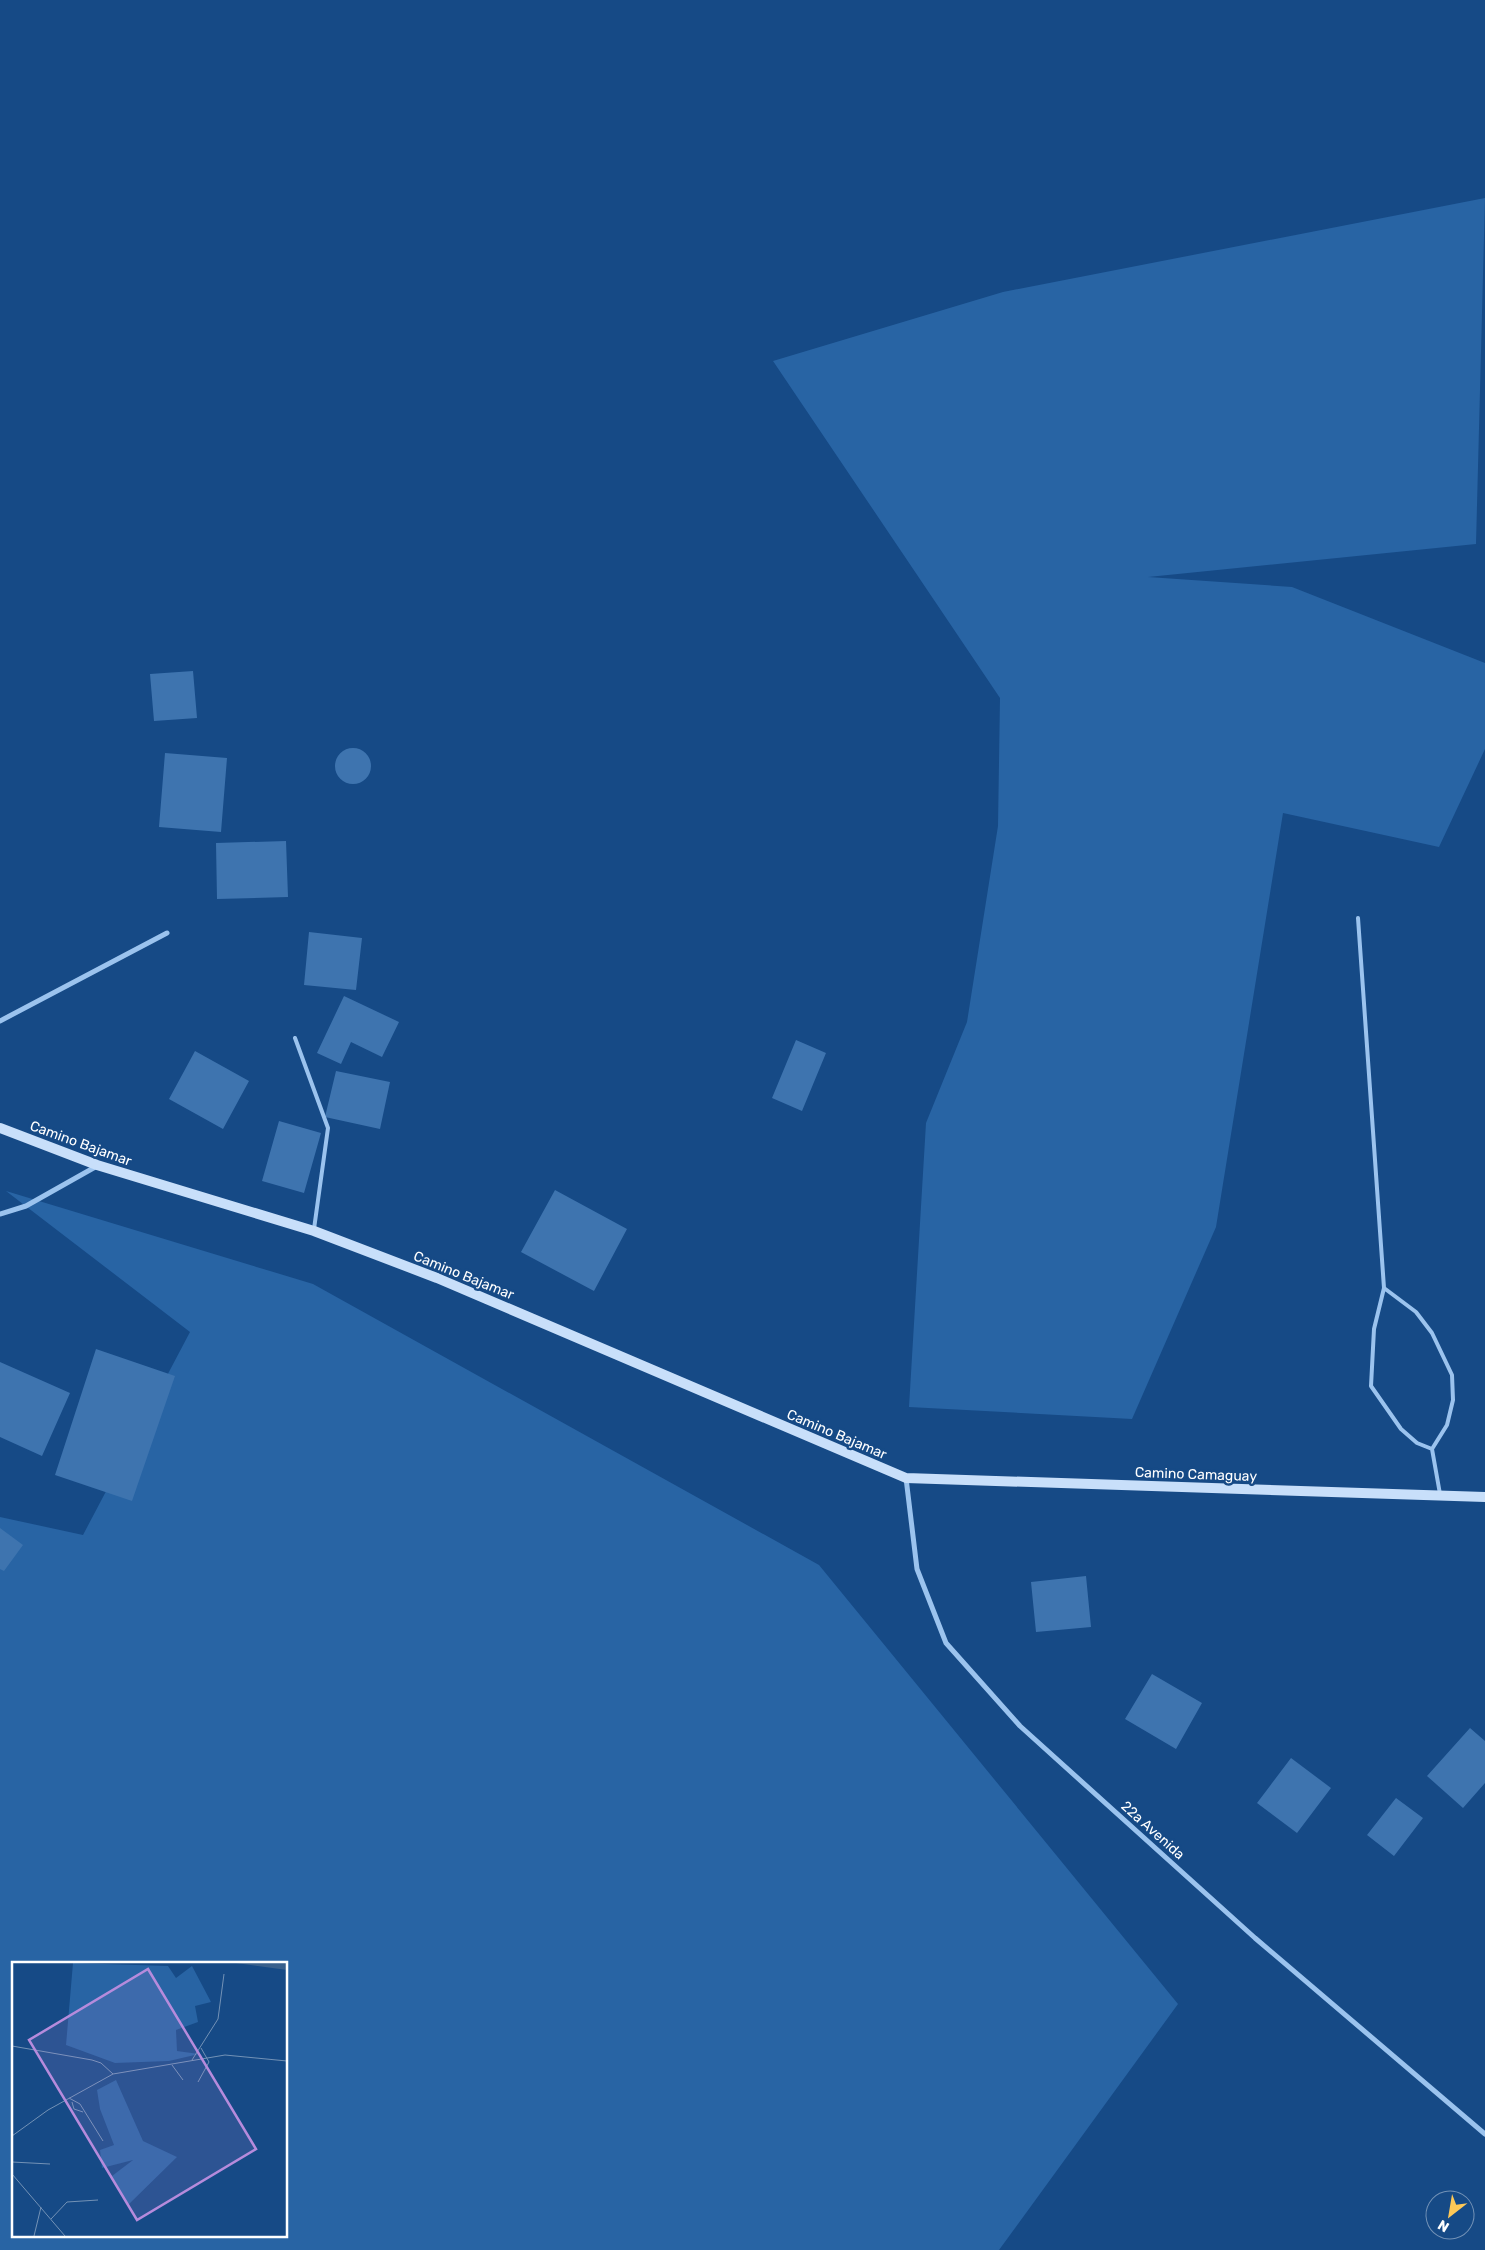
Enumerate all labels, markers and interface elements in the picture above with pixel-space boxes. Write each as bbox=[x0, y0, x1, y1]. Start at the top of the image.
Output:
street label: Camino Bajamar bbox=[28, 1117, 135, 1170]
street label: Camino Bajamar bbox=[411, 1248, 517, 1304]
street label: Camino Bajamar bbox=[784, 1406, 890, 1463]
street label: Camino Camaguay bbox=[1135, 1464, 1258, 1485]
street label: 22a Avenida bbox=[1117, 1797, 1188, 1863]
inset map bbox=[12, 1962, 288, 2238]
north arrow bbox=[1425, 2190, 1475, 2240]
text: N bbox=[1435, 2216, 1452, 2236]

